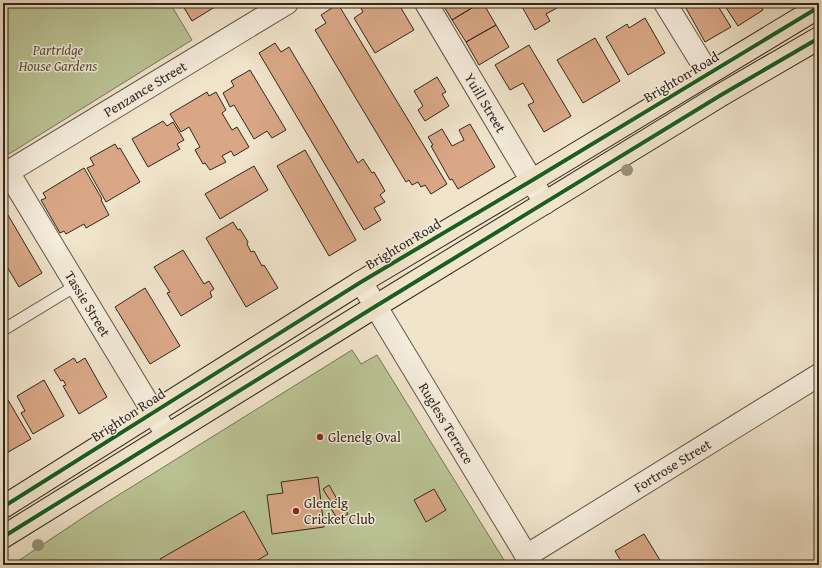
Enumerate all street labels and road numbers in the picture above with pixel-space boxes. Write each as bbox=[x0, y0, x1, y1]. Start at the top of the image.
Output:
street label: Brighton Road bbox=[640, 46, 723, 107]
street label: Penzance Street bbox=[100, 56, 190, 122]
street label: Yuill Street bbox=[460, 69, 511, 136]
street label: Brighton Road bbox=[362, 213, 445, 274]
street label: Tassie Street bbox=[60, 267, 115, 341]
street label: Rugless Terrace bbox=[414, 379, 479, 468]
street label: Brighton Road bbox=[87, 383, 169, 446]
street label: Fortrose Street bbox=[630, 434, 715, 497]

